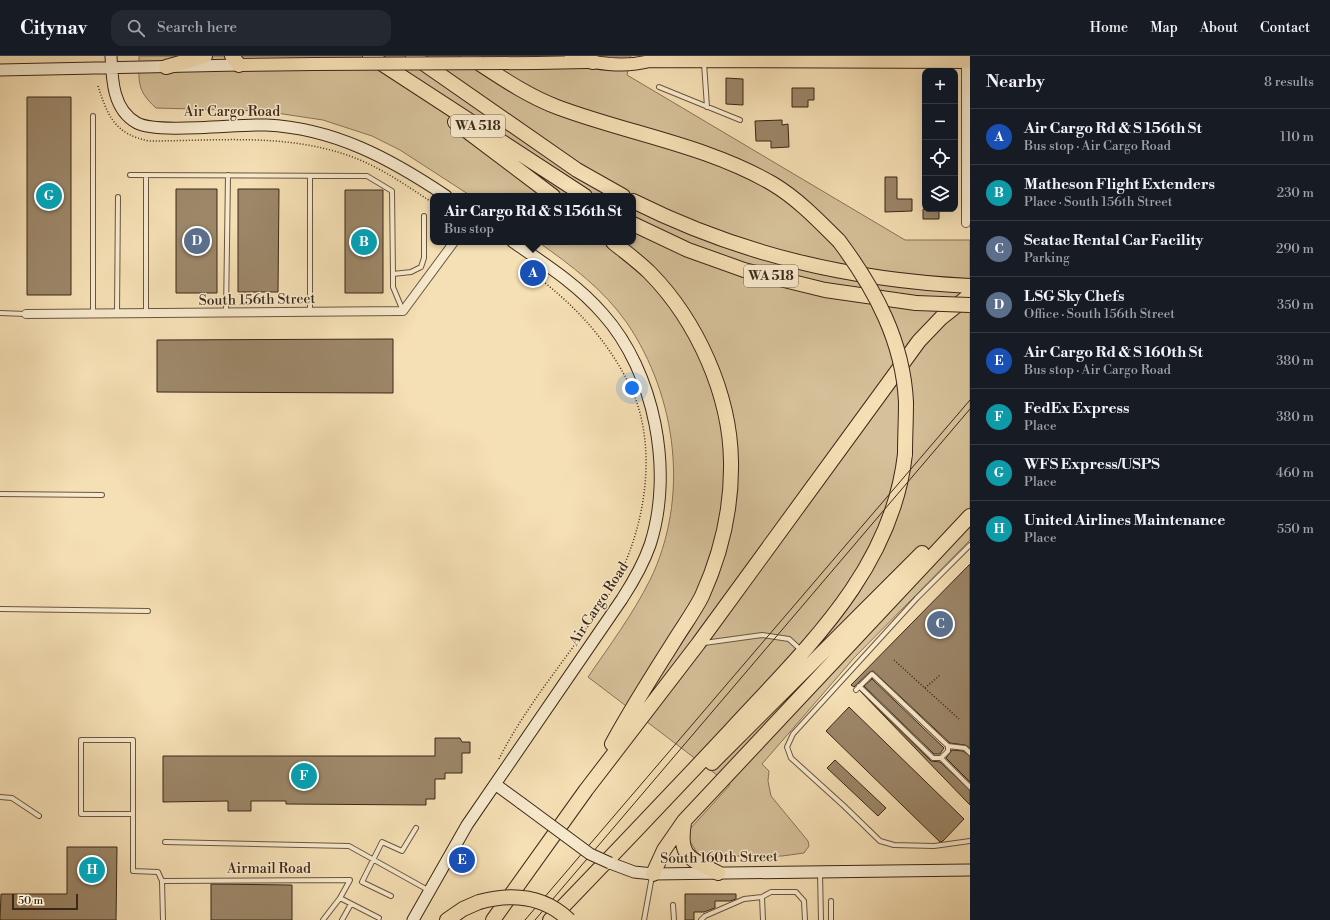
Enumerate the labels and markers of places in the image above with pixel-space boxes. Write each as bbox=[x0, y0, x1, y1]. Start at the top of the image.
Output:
pin: G bbox=[36, 181, 62, 211]
pin: D bbox=[184, 226, 210, 256]
pin: B bbox=[351, 227, 377, 257]
pin: A bbox=[520, 258, 546, 288]
pin: C bbox=[927, 609, 953, 639]
pin: F bbox=[291, 761, 317, 791]
pin: E bbox=[449, 845, 475, 875]
pin: H bbox=[79, 855, 105, 885]

